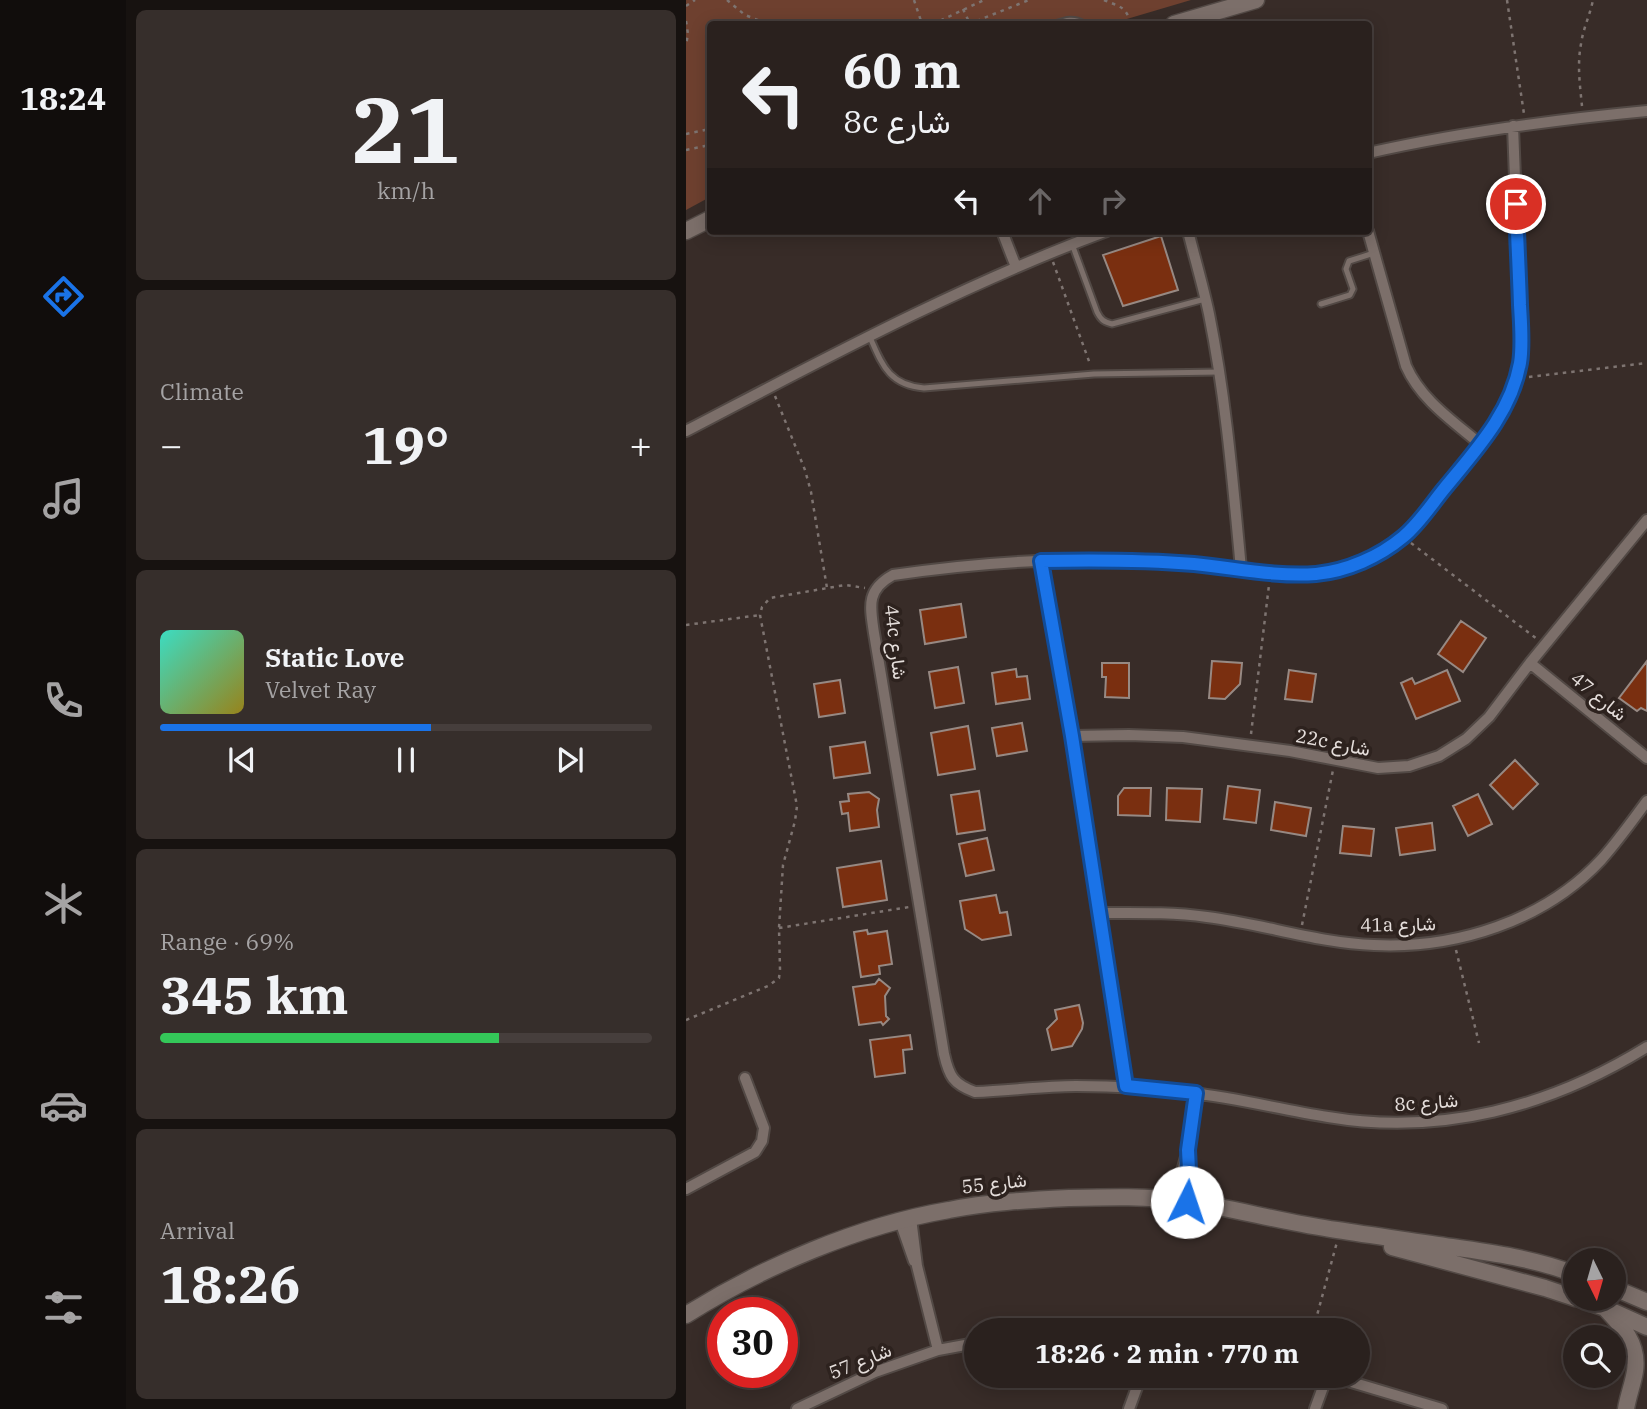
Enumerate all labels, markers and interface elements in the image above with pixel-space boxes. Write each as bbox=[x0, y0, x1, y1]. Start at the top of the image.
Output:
text: 60 m bbox=[843, 38, 961, 101]
icon: left bbox=[728, 49, 819, 140]
text: 21 bbox=[351, 70, 461, 188]
text: 18:24 bbox=[20, 77, 106, 119]
text: 8c شارع bbox=[843, 100, 951, 142]
pin bbox=[1486, 174, 1546, 234]
text: km/h bbox=[377, 175, 435, 205]
icon: left bbox=[948, 182, 986, 220]
icon: ahead bbox=[1021, 182, 1059, 220]
icon: right bbox=[1094, 182, 1132, 220]
icon: arrive bbox=[1497, 185, 1535, 223]
icon: directions bbox=[39, 272, 88, 321]
text: Climate bbox=[160, 376, 244, 406]
text: 19° bbox=[363, 411, 449, 478]
text: − bbox=[160, 420, 183, 469]
text: + bbox=[629, 420, 652, 469]
icon: music bbox=[39, 474, 88, 523]
street label: 44c شارع bbox=[879, 603, 912, 681]
text: Static Love bbox=[265, 640, 404, 674]
street label: شارع 47 bbox=[1565, 666, 1632, 727]
text: Velvet Ray bbox=[265, 674, 376, 704]
icon: phone bbox=[39, 676, 88, 725]
street label: 22c شارع bbox=[1294, 723, 1372, 762]
icon: previous bbox=[223, 741, 261, 779]
icon: pause bbox=[387, 741, 425, 779]
icon: next bbox=[551, 741, 589, 779]
icon: climate bbox=[39, 879, 88, 928]
street label: 41a شارع bbox=[1360, 911, 1436, 938]
text: Range · 69% bbox=[160, 926, 294, 956]
text: 345 km bbox=[160, 961, 349, 1028]
icon: car bbox=[39, 1081, 88, 1130]
street label: 8c شارع bbox=[1393, 1088, 1459, 1117]
position arrow bbox=[1150, 1165, 1224, 1239]
street label: شارع 55 bbox=[960, 1168, 1028, 1199]
text: Arrival bbox=[160, 1215, 235, 1245]
north arrow bbox=[1563, 1248, 1626, 1311]
map controls bbox=[1563, 1248, 1626, 1388]
text: 18:26 bbox=[160, 1250, 301, 1317]
icon: filters bbox=[39, 1283, 88, 1332]
speed limit sign: 30 bbox=[707, 1297, 798, 1388]
button: search bbox=[1563, 1325, 1626, 1388]
text: 18:26 · 2 min · 770 m bbox=[1035, 1336, 1299, 1370]
street label: شارع 57 bbox=[825, 1338, 895, 1385]

